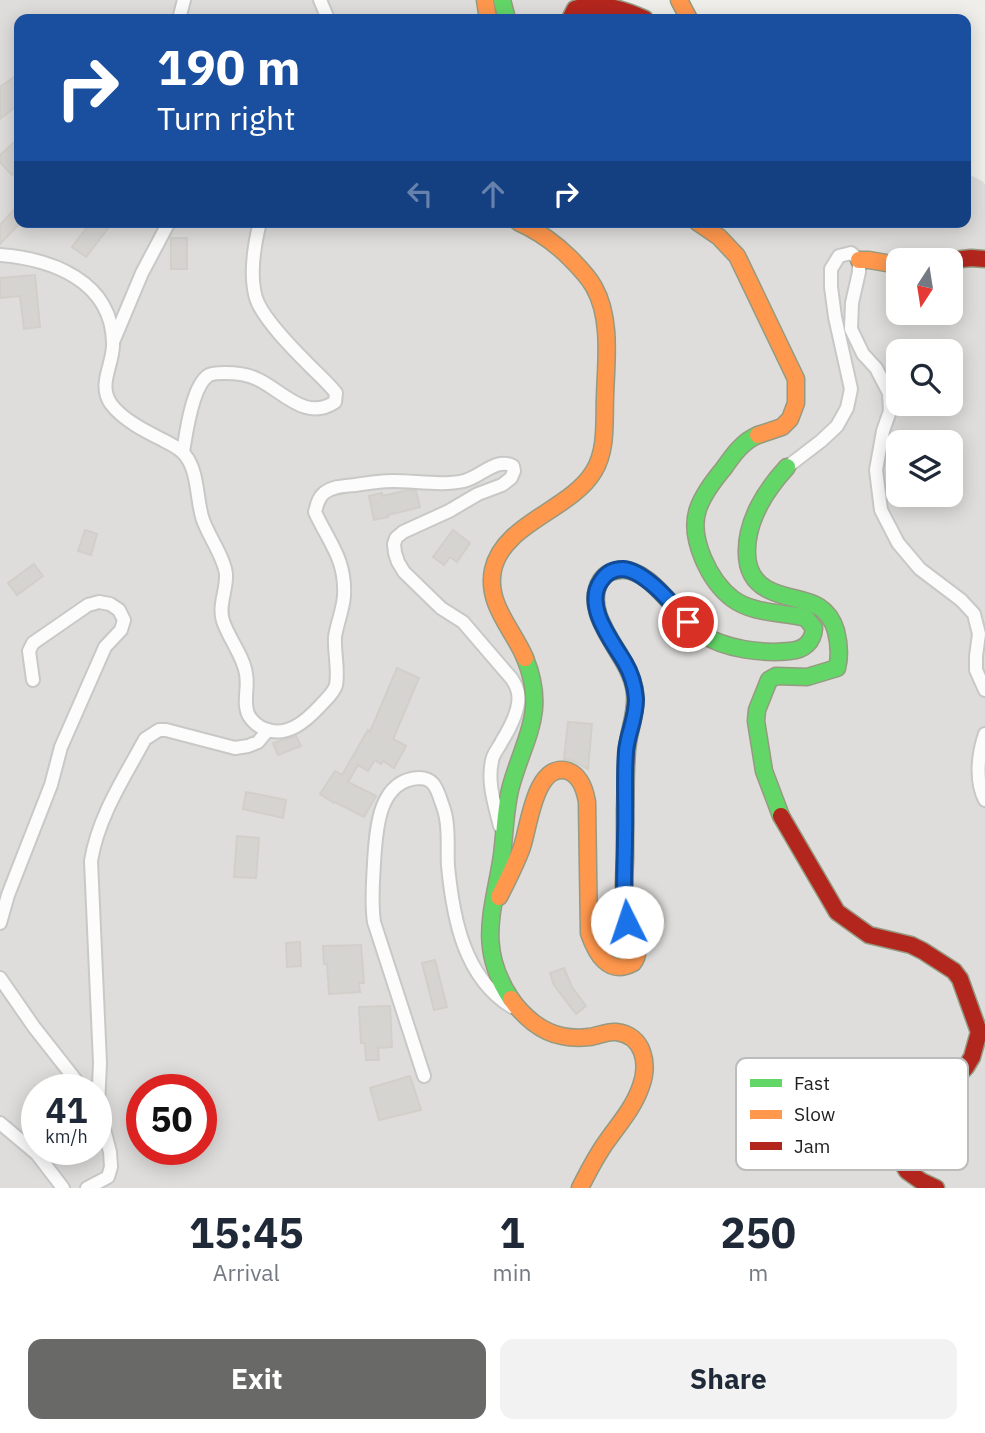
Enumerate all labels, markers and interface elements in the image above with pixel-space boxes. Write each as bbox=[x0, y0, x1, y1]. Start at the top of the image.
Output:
text: 190 m bbox=[157, 35, 301, 98]
icon: right bbox=[42, 42, 133, 133]
text: Turn right bbox=[157, 97, 295, 139]
icon: left bbox=[401, 175, 439, 213]
icon: ahead bbox=[474, 175, 512, 213]
icon: right bbox=[547, 175, 585, 213]
north arrow bbox=[886, 248, 962, 326]
map controls bbox=[886, 248, 963, 507]
button: search bbox=[886, 339, 963, 416]
button: layers bbox=[886, 430, 963, 507]
pin bbox=[658, 592, 718, 652]
icon: arrive bbox=[669, 603, 707, 641]
position arrow bbox=[590, 885, 664, 959]
legend bbox=[736, 1058, 968, 1170]
text: Fast bbox=[794, 1071, 830, 1095]
speed limit sign: 50 bbox=[126, 1074, 217, 1165]
text: 41 bbox=[45, 1087, 88, 1133]
text: Slow bbox=[794, 1102, 835, 1126]
text: km/h bbox=[45, 1125, 88, 1148]
text: Jam bbox=[794, 1134, 830, 1158]
text: 15:45 bbox=[189, 1205, 304, 1260]
text: 1 bbox=[499, 1205, 525, 1260]
text: 250 bbox=[720, 1205, 796, 1260]
text: Arrival bbox=[213, 1257, 280, 1287]
text: min bbox=[493, 1257, 531, 1287]
text: m bbox=[748, 1257, 768, 1287]
button: Exit bbox=[28, 1339, 486, 1419]
button: Share bbox=[500, 1339, 957, 1419]

